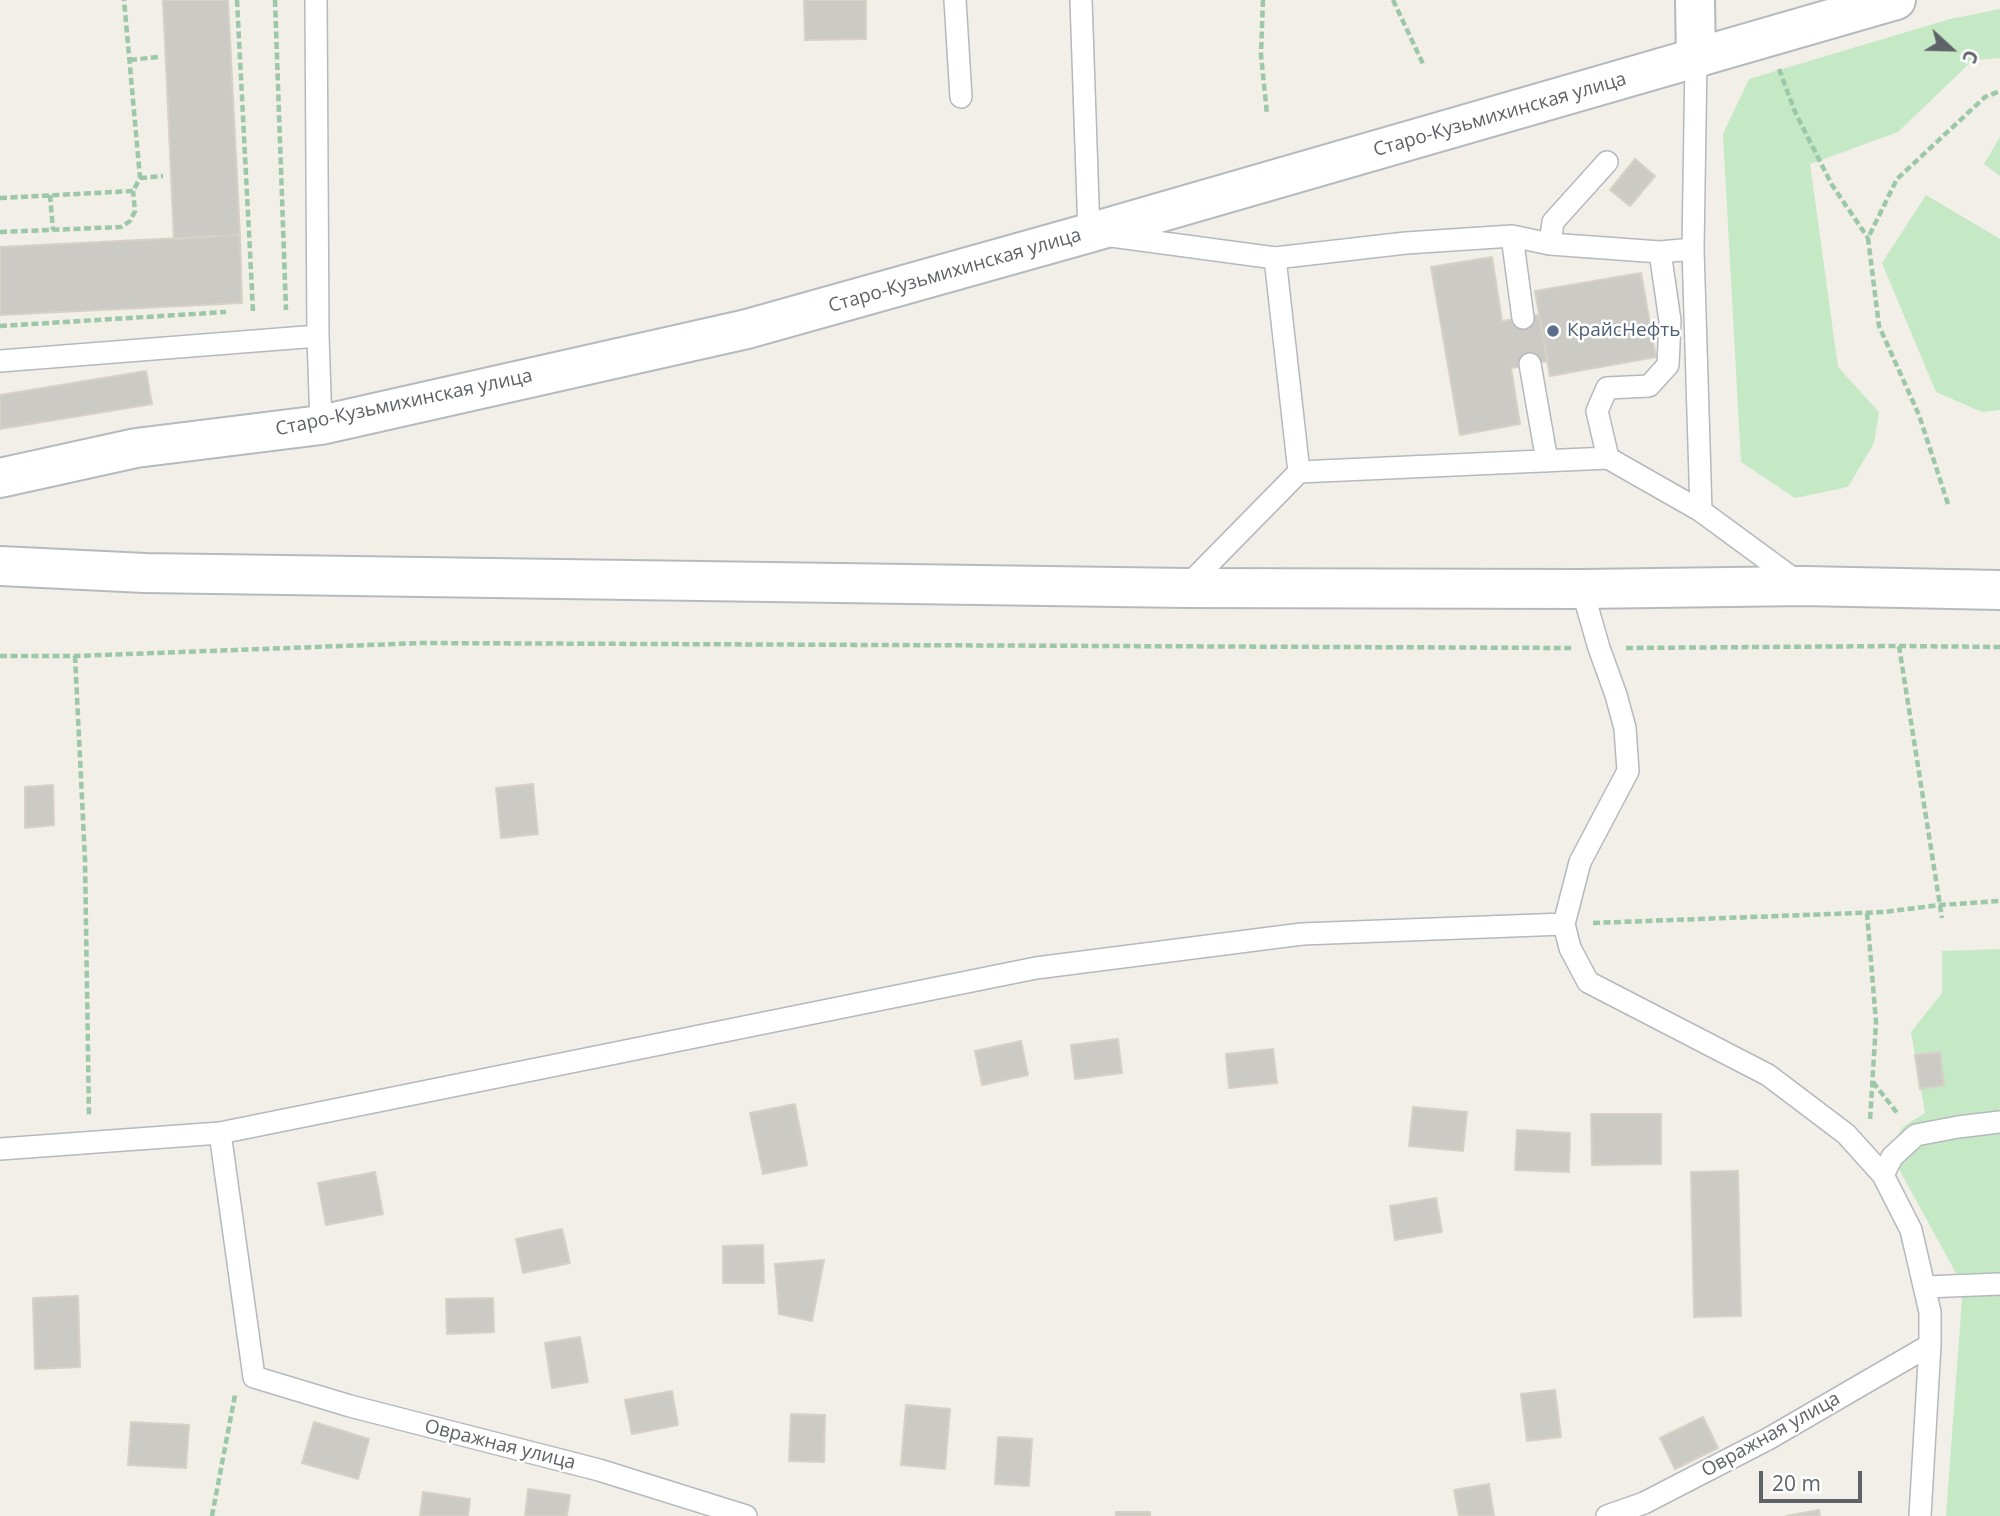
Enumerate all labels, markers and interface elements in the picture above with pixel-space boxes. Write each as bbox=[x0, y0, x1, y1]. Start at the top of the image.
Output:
north arrow bbox=[1916, 14, 1986, 84]
text: С bbox=[1956, 46, 1985, 67]
street label: Старо-Кузьмихинская улица bbox=[1371, 68, 1629, 162]
street label: Старо-Кузьмихинская улица bbox=[826, 224, 1084, 318]
place label: КрайсНефть bbox=[1567, 320, 1680, 342]
marker: КрайсНефть bbox=[1545, 323, 1561, 339]
street label: Старо-Кузьмихинская улица bbox=[273, 365, 535, 441]
street label: Овражная улица bbox=[1698, 1388, 1844, 1482]
street label: Овражная улица bbox=[422, 1415, 578, 1475]
scale bar bbox=[1762, 1456, 1865, 1500]
text: 20 m bbox=[1772, 1469, 1821, 1497]

